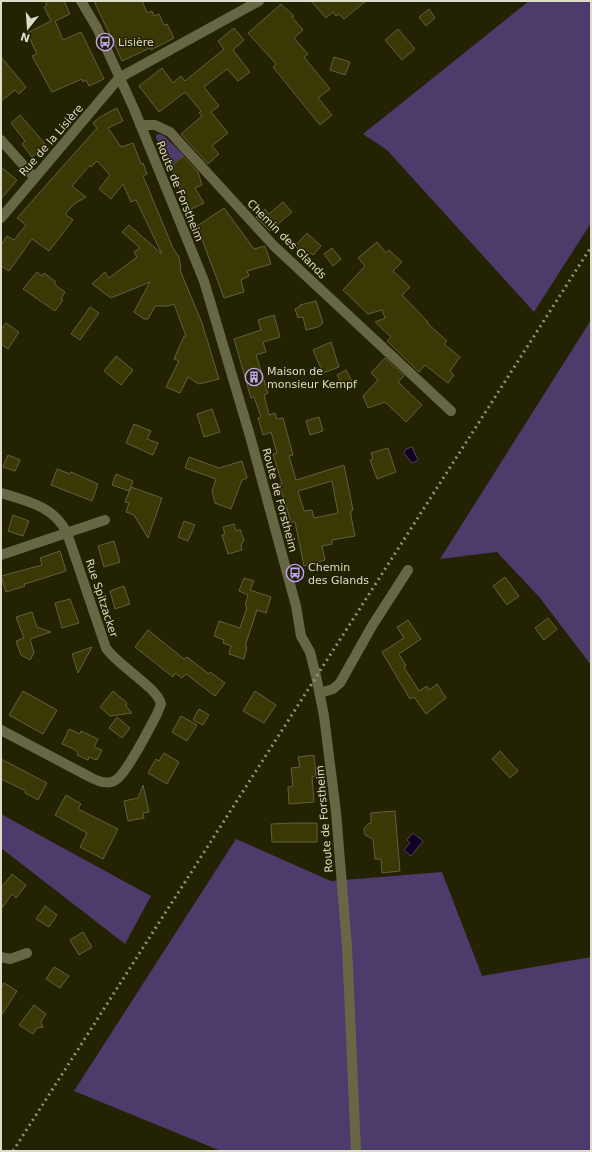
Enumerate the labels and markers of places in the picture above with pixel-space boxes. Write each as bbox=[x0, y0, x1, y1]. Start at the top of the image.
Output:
bus stop icon: Lisière bbox=[95, 32, 115, 52]
place label: Lisière bbox=[118, 36, 154, 49]
place label: Maison de monsieur Kempf bbox=[267, 365, 358, 391]
building icon: Maison de monsieur Kempf bbox=[244, 367, 264, 387]
place label: Chemin des Glands bbox=[308, 561, 369, 587]
bus stop icon: Chemin des Glands bbox=[285, 563, 305, 583]

